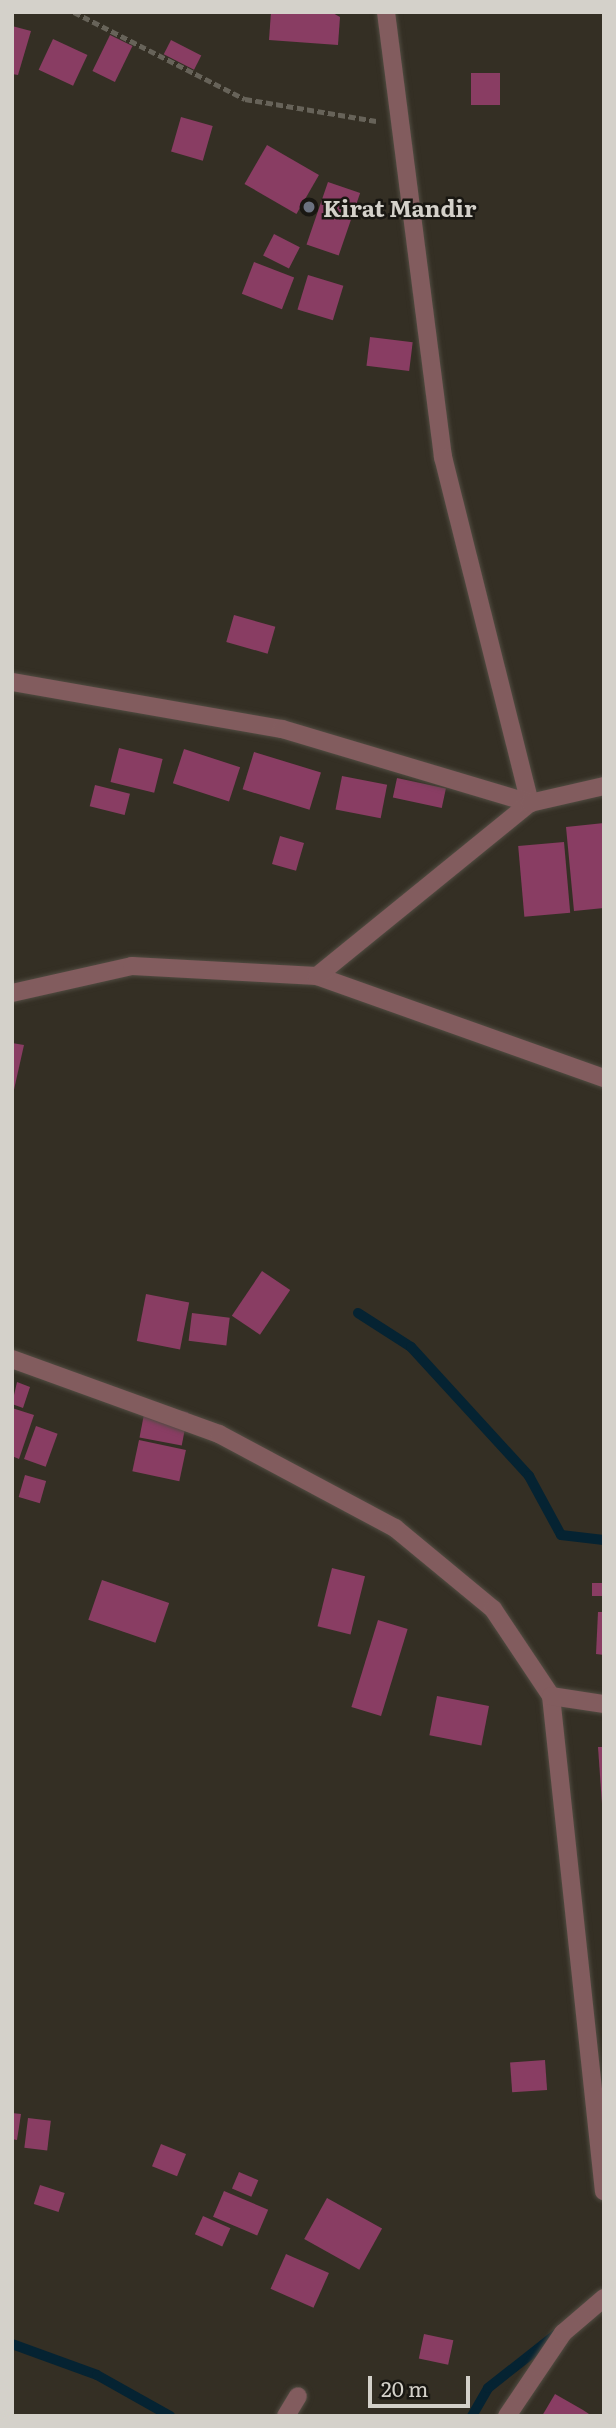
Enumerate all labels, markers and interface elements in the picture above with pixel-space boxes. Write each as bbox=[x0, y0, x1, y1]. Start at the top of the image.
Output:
place label: Kirat Mandir bbox=[323, 193, 476, 221]
marker: Kirat Mandir bbox=[301, 199, 317, 215]
scale bar bbox=[371, 2362, 472, 2406]
text: 20 m bbox=[381, 2372, 428, 2403]

